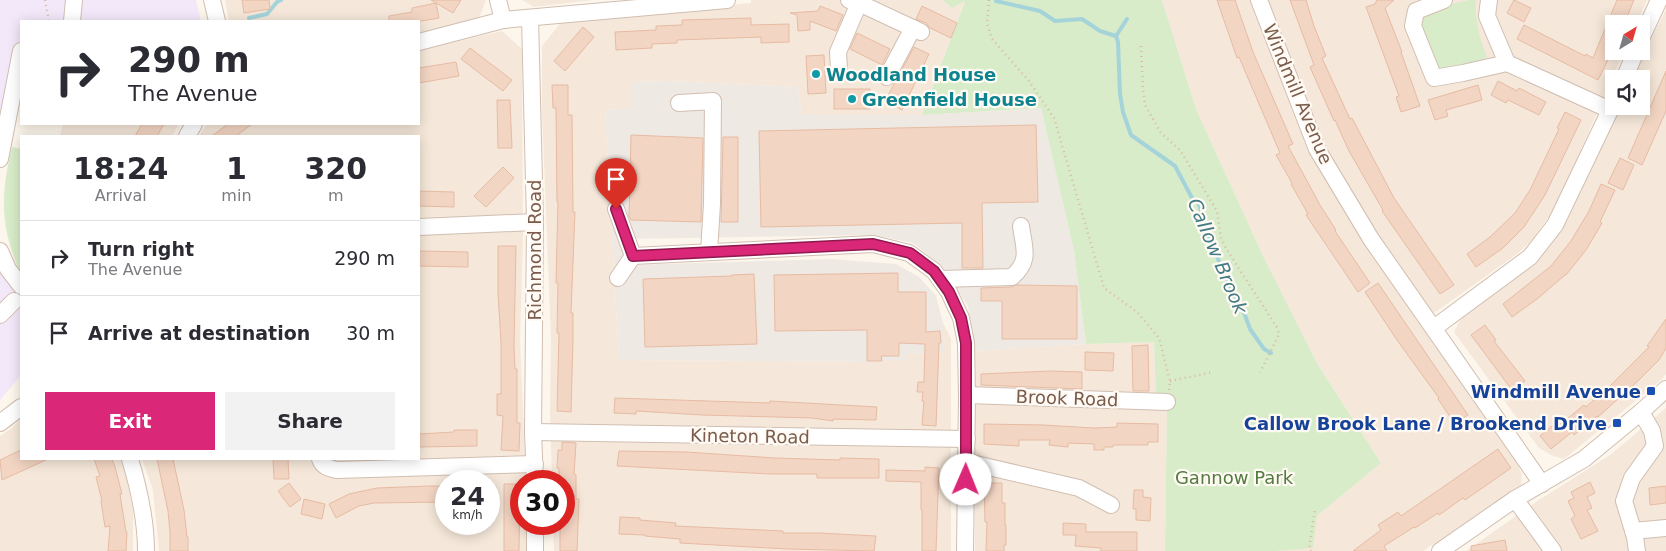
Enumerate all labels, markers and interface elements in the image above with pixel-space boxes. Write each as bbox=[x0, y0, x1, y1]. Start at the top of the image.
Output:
north arrow bbox=[1605, 15, 1650, 60]
map controls bbox=[1605, 15, 1650, 115]
street label: Windmill Avenue bbox=[1259, 21, 1337, 167]
icon: right bbox=[45, 40, 110, 105]
text: 290 m bbox=[128, 40, 250, 80]
place label: Woodland House bbox=[826, 64, 996, 85]
marker: Woodland House bbox=[810, 68, 822, 80]
button: sound bbox=[1605, 70, 1650, 115]
text: The Avenue bbox=[128, 81, 258, 106]
place label: Greenfield House bbox=[862, 89, 1037, 110]
marker: Greenfield House bbox=[846, 93, 858, 105]
text: 18:24 bbox=[73, 151, 168, 186]
text: 1 bbox=[226, 151, 247, 186]
text: 320 bbox=[304, 151, 367, 186]
pin bbox=[595, 158, 637, 209]
icon: arrive bbox=[602, 165, 630, 193]
street label: Richmond Road bbox=[524, 179, 545, 321]
text: Arrival bbox=[95, 186, 147, 205]
text: min bbox=[221, 186, 252, 205]
text: m bbox=[328, 186, 344, 205]
water label: Callow Brook bbox=[1184, 195, 1253, 318]
text: Turn right bbox=[88, 238, 194, 260]
icon: right bbox=[45, 244, 73, 272]
text: 290 m bbox=[334, 247, 395, 269]
text: The Avenue bbox=[88, 260, 182, 279]
icon: arrive bbox=[45, 319, 73, 347]
text: Arrive at destination bbox=[88, 322, 310, 344]
text: 30 m bbox=[346, 322, 395, 344]
place label: Windmill Avenue bbox=[1471, 381, 1641, 402]
marker: Windmill Avenue bbox=[1645, 385, 1657, 397]
street label: Brook Road bbox=[1015, 386, 1119, 410]
button: Exit bbox=[45, 392, 215, 450]
button: Share bbox=[225, 392, 395, 450]
place label: Callow Brook Lane / Brookend Drive bbox=[1244, 413, 1607, 434]
marker: Callow Brook Lane / Brookend Drive bbox=[1611, 417, 1623, 429]
street label: Kineton Road bbox=[690, 424, 810, 448]
position arrow bbox=[939, 453, 991, 505]
park label: Gannow Park bbox=[1175, 467, 1294, 488]
speed limit sign: 30 bbox=[510, 470, 575, 535]
text: 24 bbox=[450, 482, 485, 511]
text: km/h bbox=[452, 508, 483, 522]

